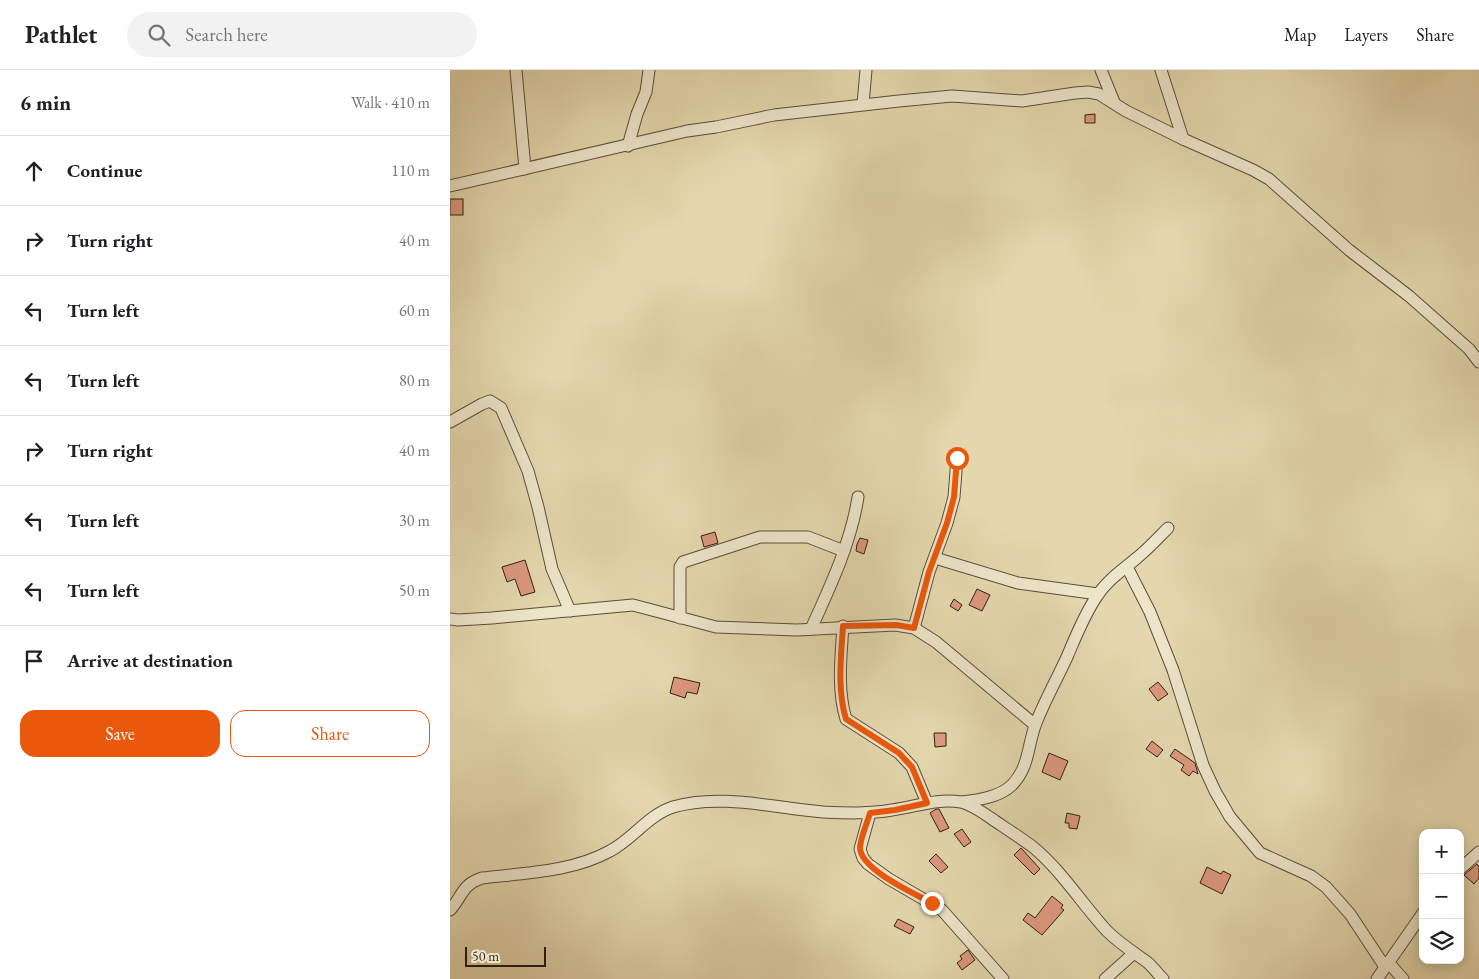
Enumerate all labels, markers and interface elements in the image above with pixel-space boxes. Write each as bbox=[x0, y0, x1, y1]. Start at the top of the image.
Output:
search box bbox=[127, 12, 477, 57]
text: Pathlet bbox=[25, 19, 97, 50]
icon: search bbox=[145, 21, 173, 49]
text: Search here bbox=[185, 22, 268, 47]
text: Map bbox=[1284, 23, 1316, 46]
text: Layers bbox=[1344, 23, 1388, 46]
text: Share bbox=[1416, 23, 1454, 46]
text: 6 min bbox=[20, 89, 71, 116]
text: Walk · 410 m bbox=[351, 92, 430, 113]
icon: ahead bbox=[20, 157, 48, 185]
text: Continue bbox=[67, 158, 142, 183]
text: 110 m bbox=[391, 160, 430, 181]
icon: right bbox=[20, 227, 48, 255]
text: Turn right bbox=[67, 228, 153, 253]
text: 40 m bbox=[399, 230, 430, 251]
icon: left bbox=[20, 297, 48, 325]
text: Turn left bbox=[67, 298, 139, 323]
text: 60 m bbox=[399, 300, 430, 321]
icon: left bbox=[20, 367, 48, 395]
text: Turn left bbox=[67, 368, 139, 393]
text: 80 m bbox=[399, 370, 430, 391]
icon: right bbox=[20, 437, 48, 465]
text: Turn right bbox=[67, 438, 153, 463]
text: 40 m bbox=[399, 440, 430, 461]
route start bbox=[946, 447, 969, 470]
icon: left bbox=[20, 507, 48, 535]
text: Turn left bbox=[67, 508, 139, 533]
text: 30 m bbox=[399, 510, 430, 531]
icon: left bbox=[20, 577, 48, 605]
text: Turn left bbox=[67, 578, 139, 603]
text: 50 m bbox=[399, 580, 430, 601]
icon: arrive bbox=[20, 647, 48, 675]
text: Arrive at destination bbox=[67, 648, 233, 673]
button: Save bbox=[20, 710, 220, 757]
button: Share bbox=[230, 710, 430, 757]
map controls bbox=[1419, 829, 1464, 964]
button: + bbox=[1419, 829, 1464, 874]
button: − bbox=[1419, 874, 1464, 919]
route end bbox=[921, 892, 944, 915]
button: layers bbox=[1419, 919, 1464, 964]
scale bar bbox=[465, 944, 546, 967]
text: 50 m bbox=[472, 947, 499, 965]

